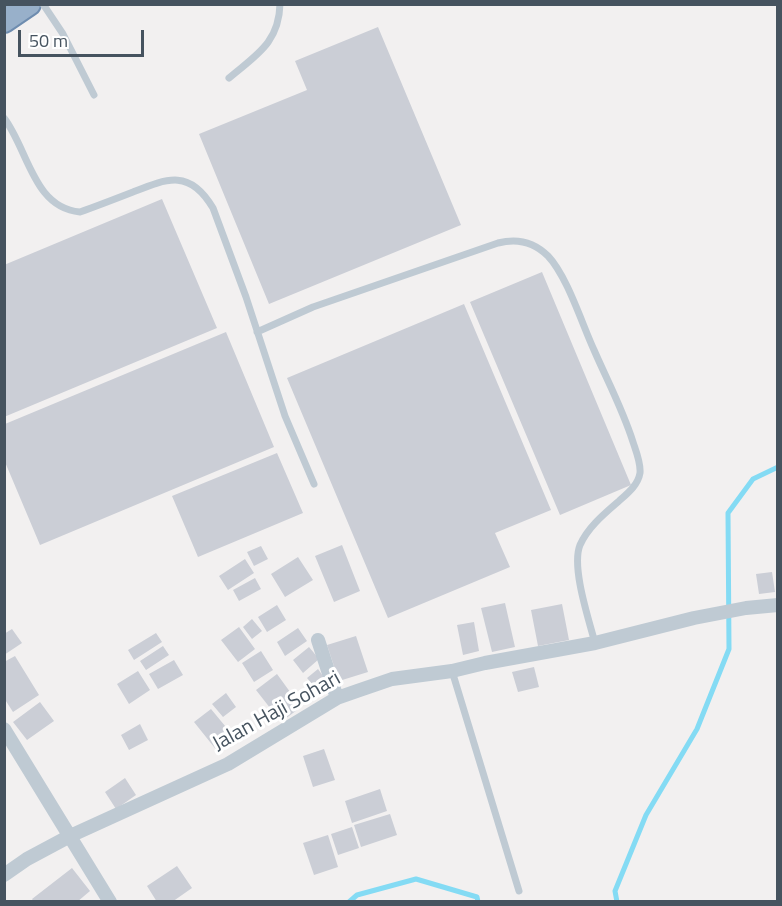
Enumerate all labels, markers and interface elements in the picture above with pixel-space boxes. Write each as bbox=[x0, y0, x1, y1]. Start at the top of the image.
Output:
scale bar bbox=[21, 18, 147, 56]
text: 50 m bbox=[29, 27, 68, 54]
street label: Jalan Haji Sohari bbox=[209, 666, 345, 758]

